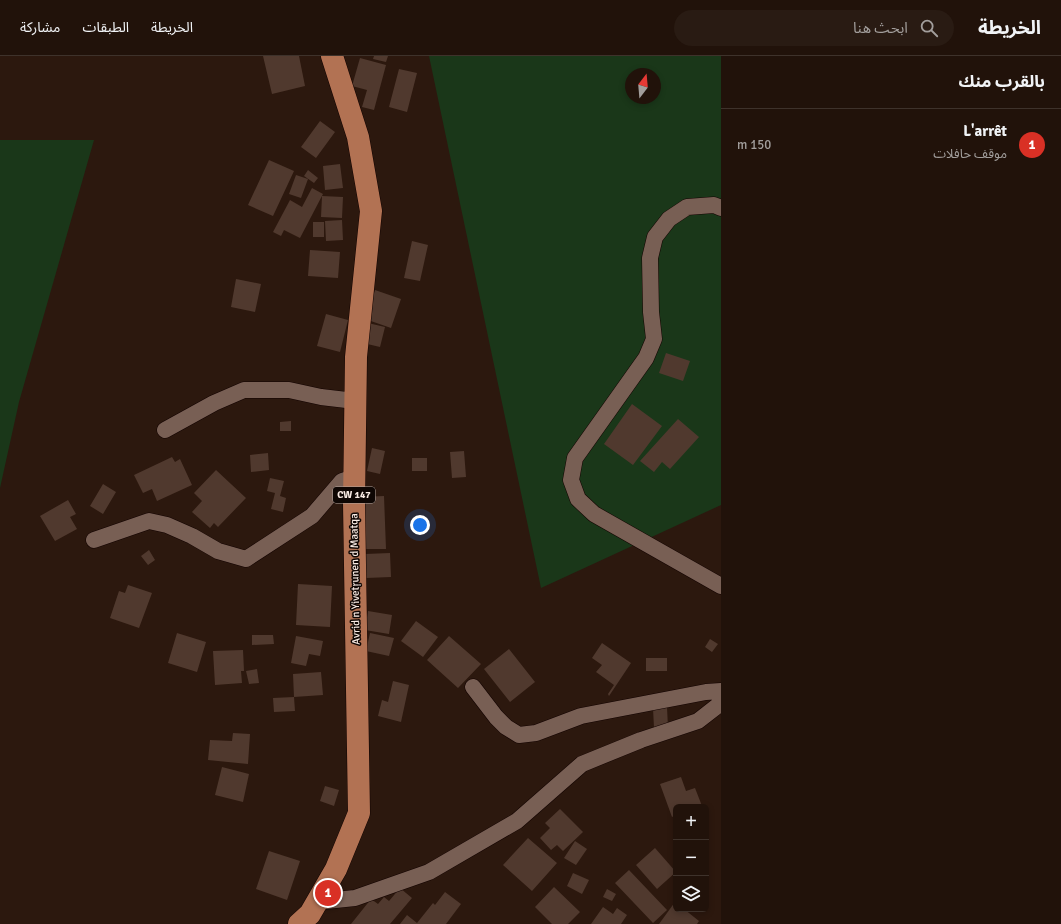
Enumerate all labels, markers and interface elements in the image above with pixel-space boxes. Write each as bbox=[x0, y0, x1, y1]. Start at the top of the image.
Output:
search box bbox=[674, 10, 954, 46]
text: الخريطة bbox=[978, 16, 1041, 40]
icon: search bbox=[918, 17, 940, 39]
text: مشاركة bbox=[20, 19, 60, 36]
text: الطبقات bbox=[82, 19, 129, 36]
text: الخريطة bbox=[151, 19, 193, 36]
text: ابحث هنا bbox=[853, 19, 908, 37]
north arrow bbox=[625, 68, 661, 104]
text: بالقرب منك bbox=[958, 71, 1045, 92]
text: L'arrêt bbox=[963, 122, 1007, 140]
text: 150 m bbox=[737, 137, 771, 153]
text: 1 bbox=[1028, 137, 1036, 153]
text: موقف حافلات bbox=[933, 146, 1007, 162]
road number: CW 147 bbox=[333, 487, 375, 503]
street label: Avrid n Yivetṛunen d Maatqa bbox=[347, 513, 363, 645]
your location bbox=[410, 515, 430, 535]
map controls bbox=[673, 804, 709, 912]
button: + bbox=[673, 804, 709, 840]
button: − bbox=[673, 840, 709, 876]
button: layers bbox=[673, 876, 709, 912]
pin: 1 bbox=[315, 878, 341, 908]

